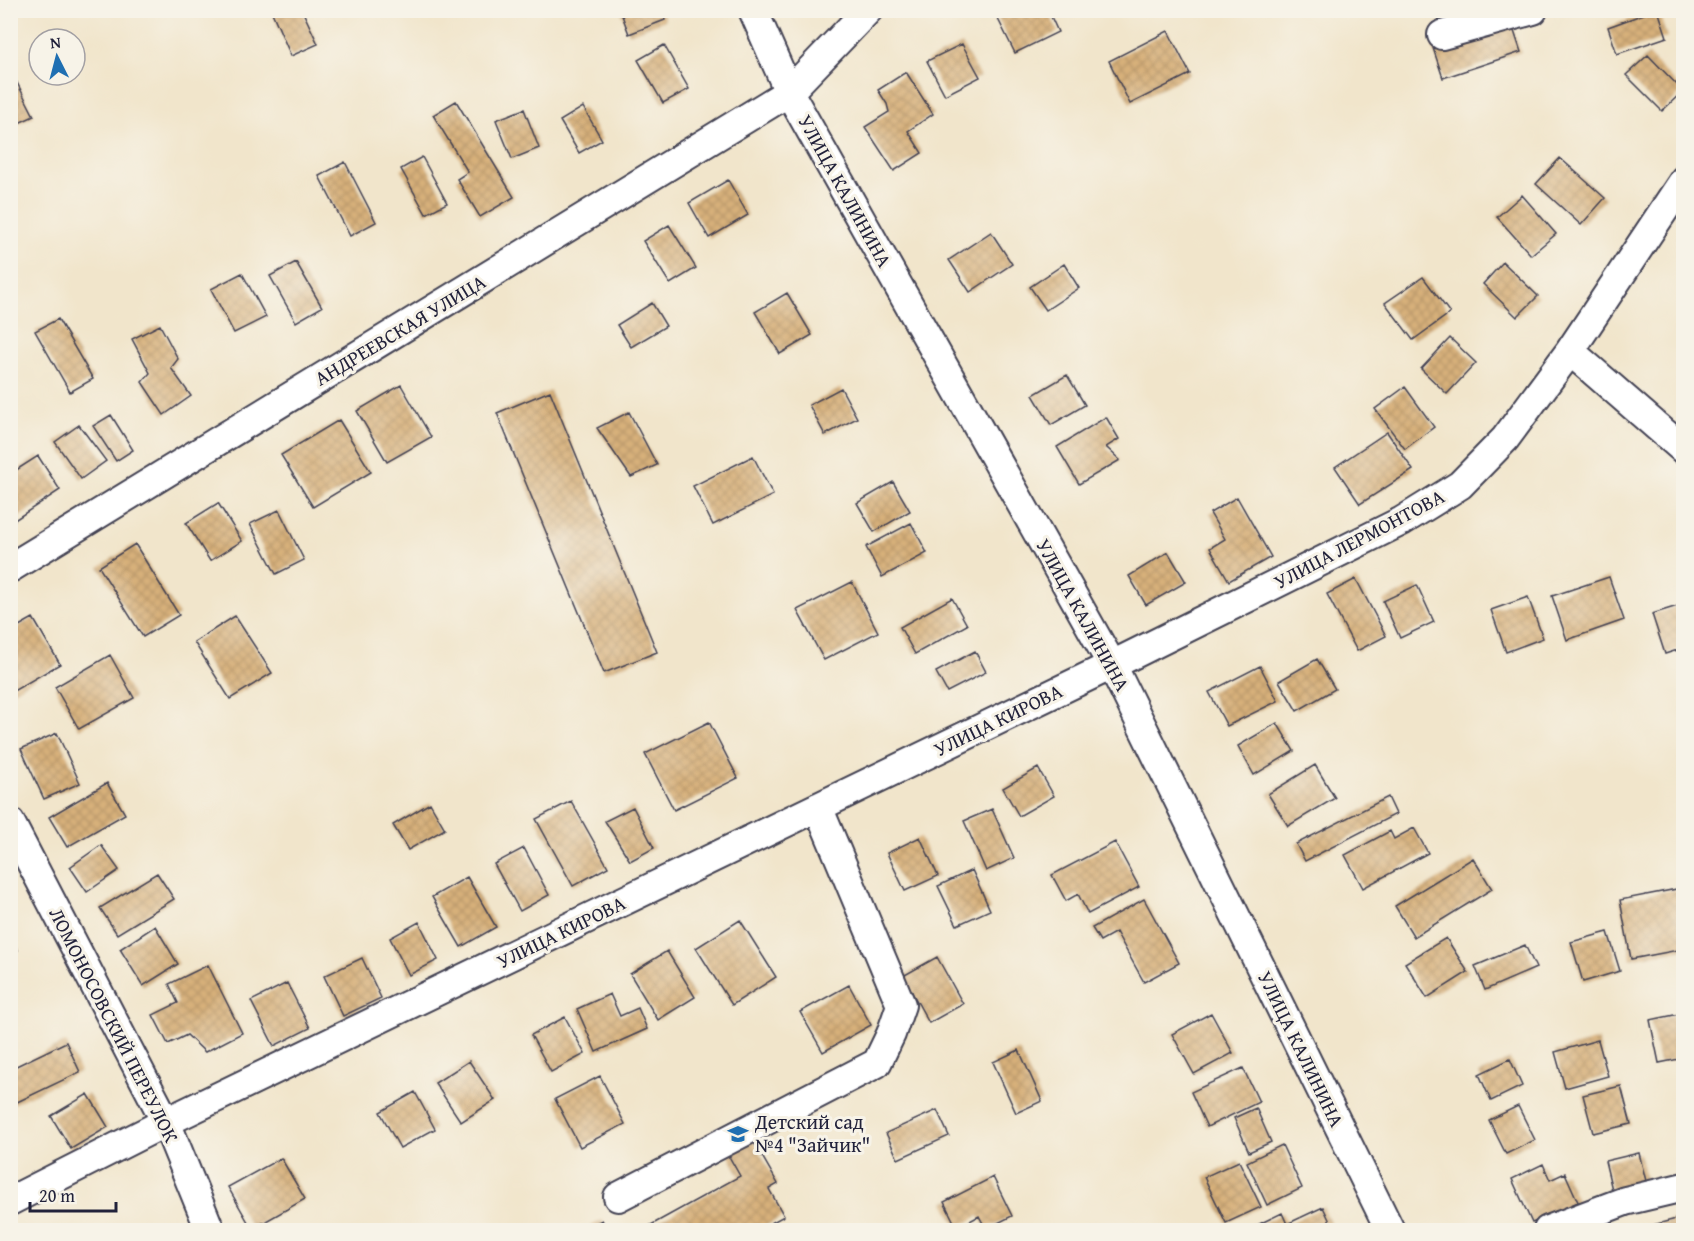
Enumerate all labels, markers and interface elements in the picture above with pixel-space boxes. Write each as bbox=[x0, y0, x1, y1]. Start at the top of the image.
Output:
north arrow bbox=[27, 27, 87, 87]
text: N bbox=[49, 30, 62, 55]
street label: УЛИЦА КАЛИНИНА bbox=[791, 109, 899, 272]
street label: АНДРЕЕВСКАЯ УЛИЦА bbox=[309, 267, 491, 392]
street label: УЛИЦА ЛЕРМОНТОВА bbox=[1268, 481, 1449, 596]
street label: УЛИЦА КАЛИНИНА bbox=[1029, 533, 1137, 696]
street label: УЛИЦА КИРОВА bbox=[929, 676, 1067, 763]
street label: УЛИЦА КИРОВА bbox=[492, 888, 630, 975]
street label: ЛОМОНОСОВСКИЙ ПЕРЕУЛОК bbox=[42, 902, 187, 1148]
street label: УЛИЦА КАЛИНИНА bbox=[1251, 966, 1352, 1132]
place label: Детский сад №4 "Зайчик" bbox=[754, 1107, 870, 1159]
school or university icon: Детский сад №4 "Зайчик" bbox=[726, 1122, 750, 1146]
scale bar bbox=[30, 1175, 116, 1213]
text: 20 m bbox=[39, 1182, 75, 1209]

